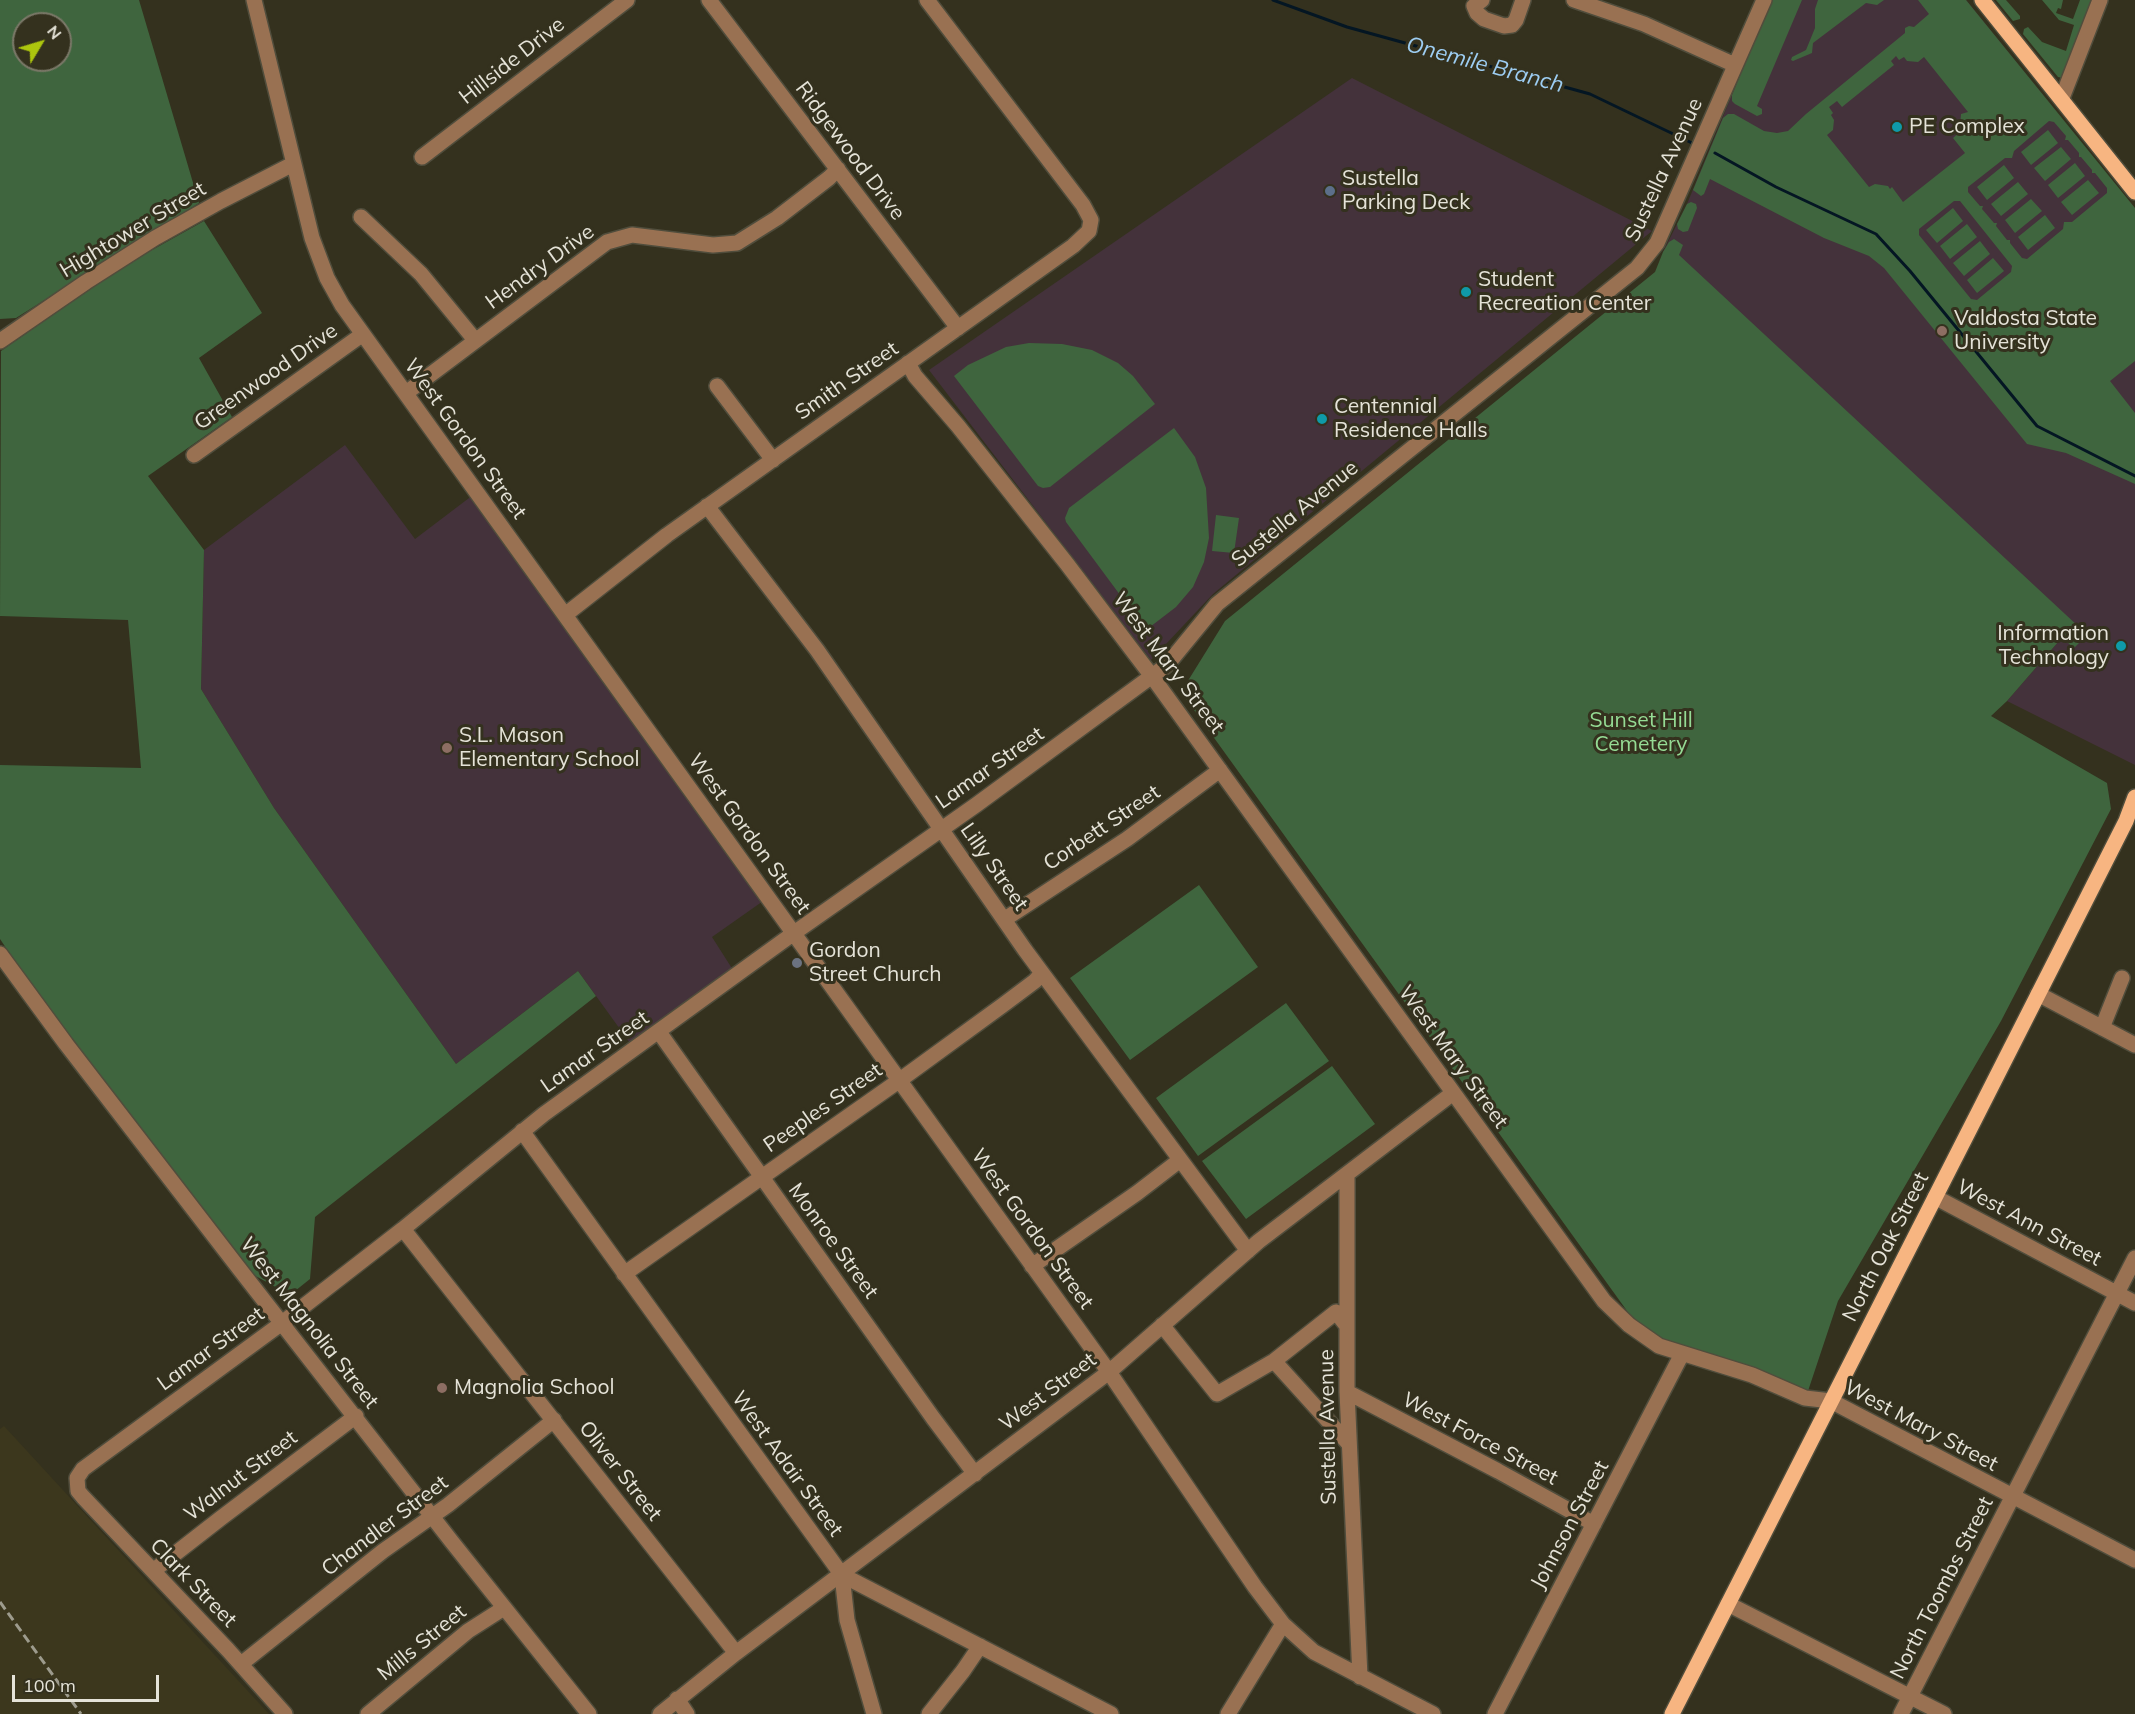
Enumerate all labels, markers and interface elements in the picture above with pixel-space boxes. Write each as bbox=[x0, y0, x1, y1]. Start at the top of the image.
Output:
north arrow bbox=[12, 12, 72, 72]
street label: Hillside Drive bbox=[454, 12, 570, 110]
text: N bbox=[43, 21, 66, 43]
water label: Onemile Branch bbox=[1403, 31, 1567, 99]
street label: Ridgewood Drive bbox=[790, 77, 910, 225]
street label: Sustella Avenue bbox=[1620, 94, 1708, 246]
place label: PE Complex bbox=[1909, 114, 2025, 140]
marker: PE Complex bbox=[1890, 120, 1904, 134]
place label: Sustella Parking Deck bbox=[1342, 166, 1470, 216]
street label: Hightower Street bbox=[55, 176, 211, 284]
marker: Sustella Parking Deck bbox=[1323, 184, 1337, 198]
street label: Hendry Drive bbox=[481, 219, 599, 315]
place label: Student Recreation Center bbox=[1478, 267, 1651, 317]
marker: Student Recreation Center bbox=[1459, 285, 1473, 299]
place label: Valdosta State University bbox=[1954, 306, 2097, 356]
street label: Greenwood Drive bbox=[190, 318, 342, 436]
marker: Valdosta State University bbox=[1935, 324, 1949, 338]
street label: Smith Street bbox=[791, 336, 903, 426]
street label: West Gordon Street bbox=[398, 354, 532, 524]
place label: Centennial Residence Halls bbox=[1334, 394, 1488, 444]
marker: Centennial Residence Halls bbox=[1315, 412, 1329, 426]
street label: Sustella Avenue bbox=[1227, 455, 1363, 573]
street label: West Mary Street bbox=[1107, 587, 1229, 739]
place label: Information Technology bbox=[1997, 621, 2109, 671]
marker: Information Technology bbox=[2114, 639, 2128, 653]
park label: Sunset Hill Cemetery bbox=[1589, 708, 1693, 758]
street label: Lamar Street bbox=[931, 721, 1049, 815]
place label: S.L. Mason Elementary School bbox=[459, 723, 640, 773]
marker: S.L. Mason Elementary School bbox=[440, 741, 454, 755]
street label: West Gordon Street bbox=[682, 749, 816, 919]
street label: Corbett Street bbox=[1039, 780, 1165, 876]
street label: Lilly Street bbox=[955, 818, 1033, 916]
place label: Gordon Street Church bbox=[809, 938, 942, 988]
marker: Gordon Street Church bbox=[790, 956, 804, 970]
street label: West Mary Street bbox=[1393, 981, 1513, 1133]
street label: Lamar Street bbox=[536, 1005, 654, 1099]
street label: Peeples Street bbox=[759, 1058, 887, 1158]
street label: West Gordon Street bbox=[965, 1144, 1099, 1314]
street label: North Oak Street bbox=[1838, 1168, 1934, 1326]
street label: West Ann Street bbox=[1952, 1174, 2106, 1272]
street label: Monroe Street bbox=[783, 1178, 883, 1304]
street label: West Magnolia Street bbox=[234, 1232, 384, 1414]
street label: Lamar Street bbox=[153, 1302, 269, 1396]
street label: West Street bbox=[995, 1347, 1101, 1437]
street label: Sustella Avenue bbox=[1314, 1349, 1342, 1505]
place label: Magnolia School bbox=[454, 1375, 614, 1401]
street label: West Mary Street bbox=[1840, 1375, 2002, 1477]
marker: Magnolia School bbox=[435, 1381, 449, 1395]
street label: West Adair Street bbox=[726, 1386, 848, 1542]
street label: West Force Street bbox=[1398, 1387, 1562, 1491]
street label: Oliver Street bbox=[573, 1416, 667, 1526]
street label: Walnut Street bbox=[179, 1425, 303, 1527]
street label: Johnson Street bbox=[1526, 1456, 1614, 1594]
street label: Chandler Street bbox=[317, 1470, 453, 1582]
street label: North Toombs Street bbox=[1885, 1493, 1999, 1683]
street label: Clark Street bbox=[144, 1533, 242, 1633]
street label: Mills Street bbox=[373, 1600, 471, 1686]
scale bar bbox=[15, 1663, 162, 1701]
text: 100 m bbox=[23, 1674, 76, 1697]

